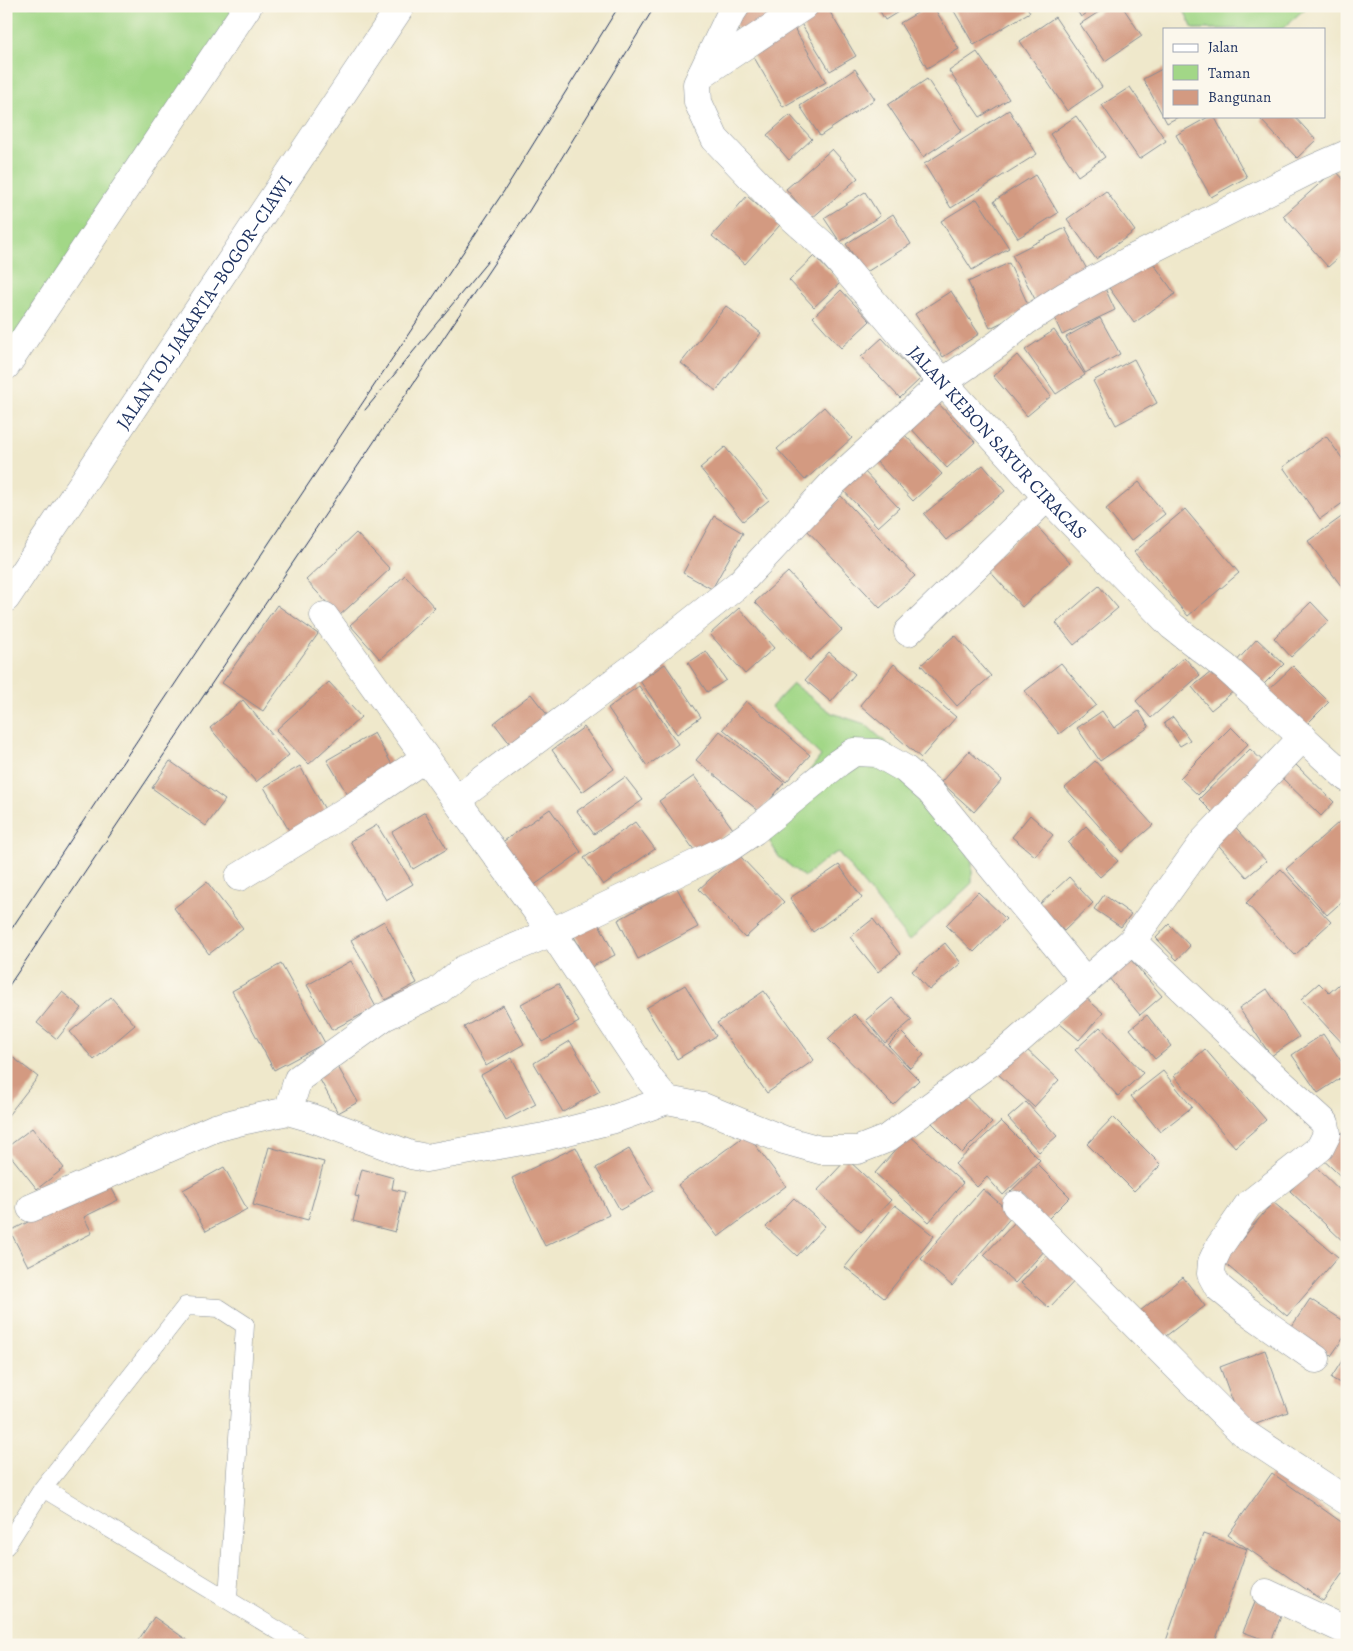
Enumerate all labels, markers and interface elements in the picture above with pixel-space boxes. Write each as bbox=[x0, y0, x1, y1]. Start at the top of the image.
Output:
legend bbox=[1163, 28, 1326, 118]
text: Jalan bbox=[1208, 37, 1238, 57]
text: Taman bbox=[1208, 63, 1250, 83]
text: Bangunan bbox=[1208, 87, 1271, 107]
street label: JALAN TOL JAKARTA–BOGOR–CIAWI bbox=[110, 170, 299, 435]
street label: JALAN KEBON SAYUR CIRACAS bbox=[902, 340, 1093, 545]

